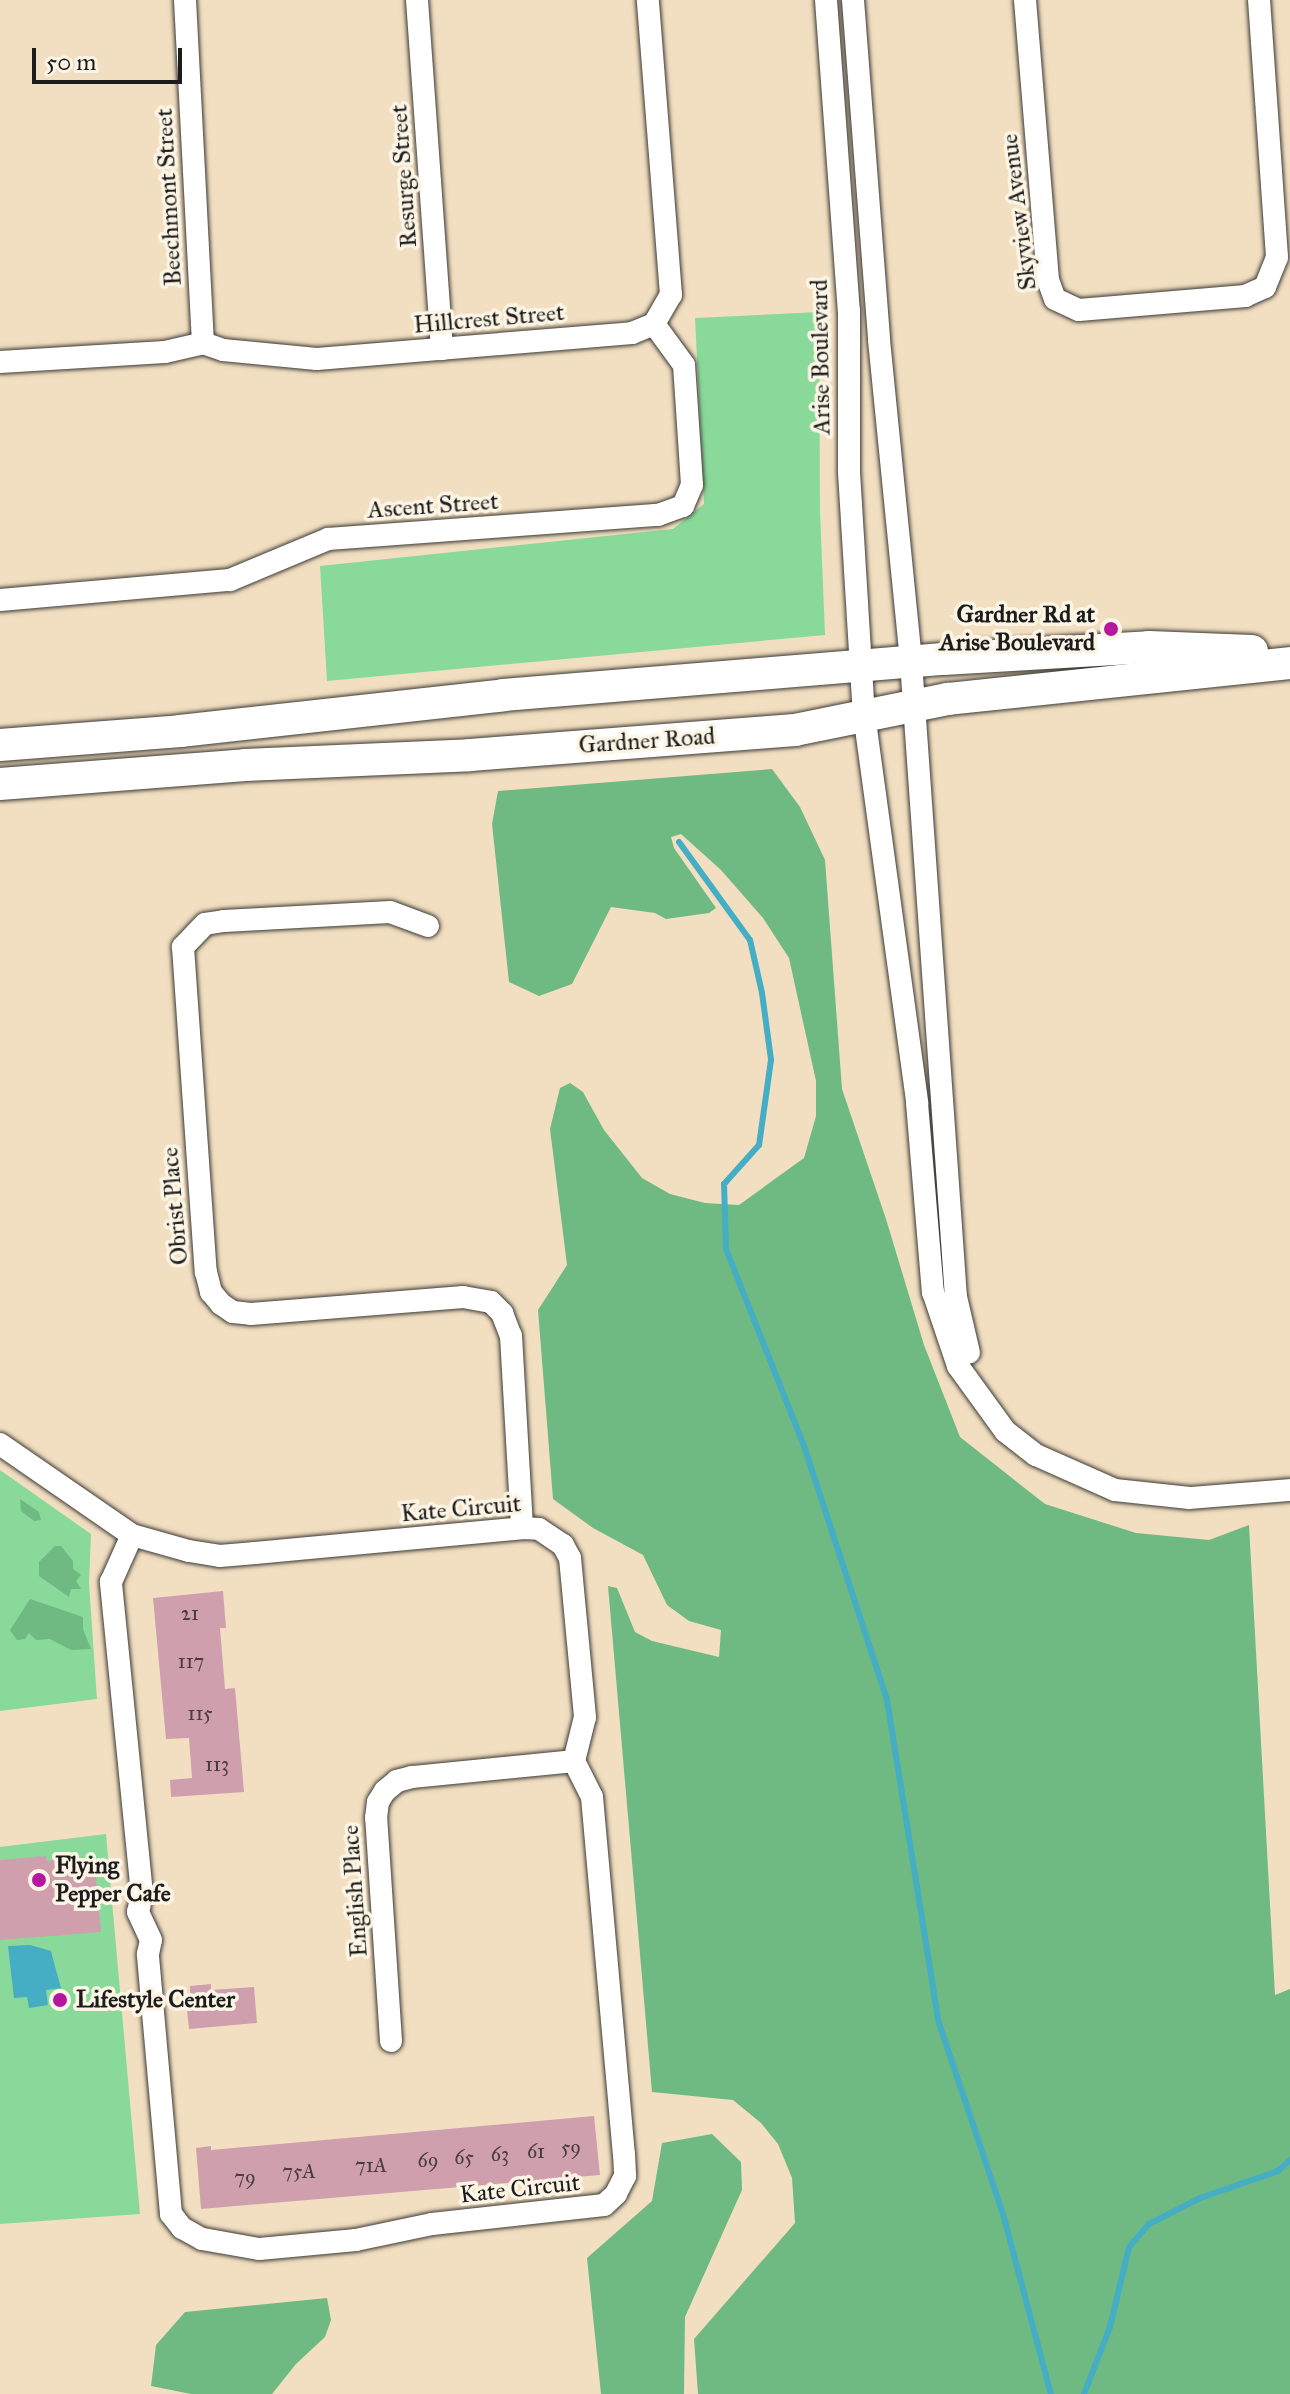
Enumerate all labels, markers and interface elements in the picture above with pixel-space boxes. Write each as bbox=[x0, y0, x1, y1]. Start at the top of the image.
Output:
scale bar bbox=[36, 32, 186, 82]
text: 50 m bbox=[46, 47, 96, 77]
street label: Resurge Street bbox=[385, 104, 423, 248]
street label: Beechmont Street bbox=[150, 107, 188, 287]
street label: Skyview Avenue bbox=[995, 132, 1043, 292]
street label: Arise Boulevard bbox=[805, 279, 837, 435]
street label: Hillcrest Street bbox=[412, 298, 566, 340]
street label: Ascent Street bbox=[367, 487, 499, 525]
place label: Gardner Rd at Arise Boulevard bbox=[940, 601, 1095, 657]
marker: Gardner Rd at Arise Boulevard bbox=[1102, 620, 1120, 638]
street label: Gardner Road bbox=[578, 722, 716, 760]
street label: Obrist Place bbox=[155, 1146, 195, 1266]
street label: Kate Circuit bbox=[400, 1489, 522, 1529]
house number: 21 bbox=[181, 1601, 199, 1625]
house number: 117 bbox=[178, 1649, 204, 1673]
house number: 115 bbox=[188, 1701, 212, 1725]
house number: 113 bbox=[205, 1752, 229, 1776]
street label: English Place bbox=[336, 1824, 374, 1958]
place label: Flying Pepper Cafe bbox=[55, 1852, 171, 1908]
marker: Flying Pepper Cafe bbox=[30, 1871, 48, 1889]
place label: Lifestyle Center bbox=[76, 1986, 235, 2014]
marker: Lifestyle Center bbox=[51, 1991, 69, 2009]
house number: 59 bbox=[561, 2135, 581, 2159]
house number: 61 bbox=[527, 2139, 545, 2163]
house number: 63 bbox=[491, 2142, 509, 2166]
house number: 65 bbox=[454, 2145, 474, 2169]
house number: 69 bbox=[418, 2148, 438, 2172]
house number: 71A bbox=[355, 2153, 387, 2177]
house number: 75A bbox=[282, 2159, 316, 2183]
house number: 79 bbox=[234, 2165, 256, 2189]
street label: Kate Circuit bbox=[459, 2168, 581, 2210]

